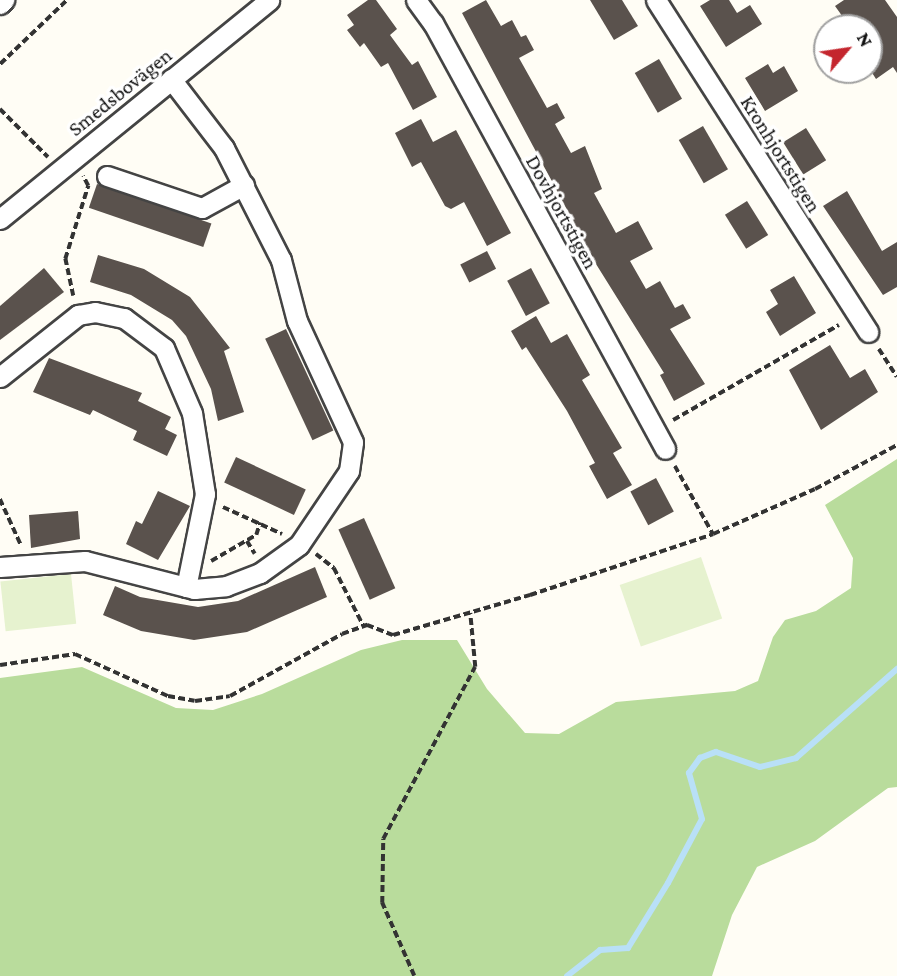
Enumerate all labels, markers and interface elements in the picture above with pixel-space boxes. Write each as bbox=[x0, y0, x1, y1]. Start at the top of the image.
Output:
north arrow bbox=[813, 14, 883, 84]
text: N bbox=[853, 29, 877, 50]
street label: Smedsbovägen bbox=[63, 43, 177, 141]
street label: Kronhjortstigen bbox=[735, 91, 827, 217]
street label: Dovhjortstigen bbox=[520, 151, 604, 273]

